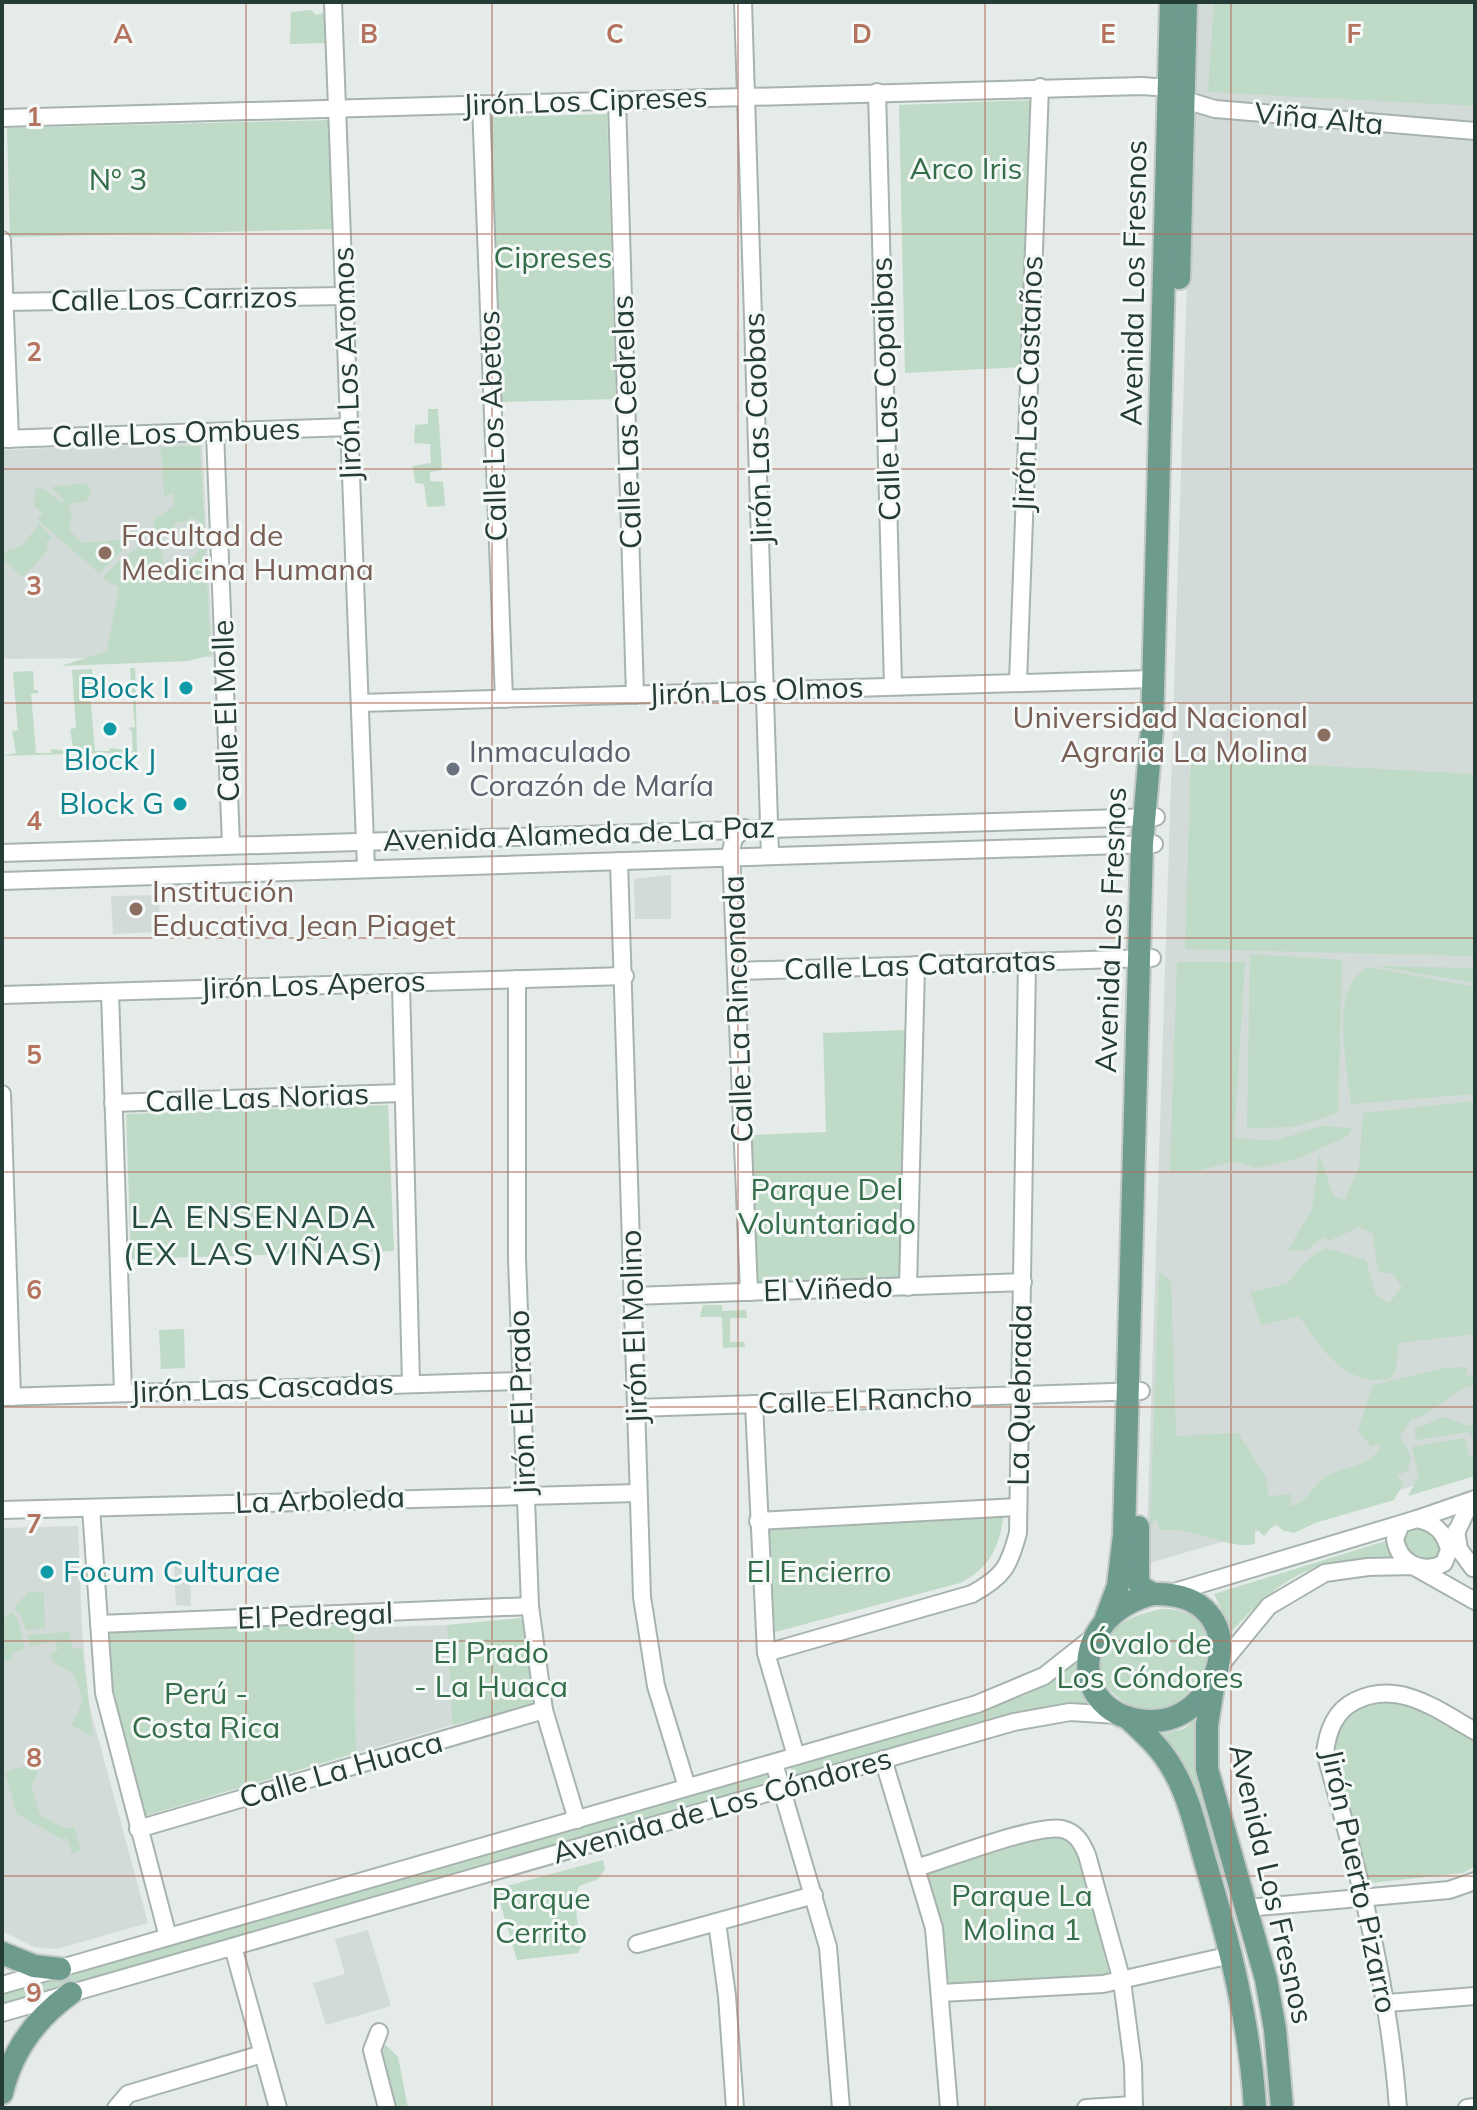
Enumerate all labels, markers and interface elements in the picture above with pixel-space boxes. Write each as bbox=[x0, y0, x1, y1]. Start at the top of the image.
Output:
text: A bbox=[113, 17, 133, 50]
text: B bbox=[360, 17, 378, 50]
text: C bbox=[606, 17, 624, 50]
text: D bbox=[852, 17, 872, 50]
text: E bbox=[1100, 17, 1116, 50]
text: F bbox=[1347, 17, 1362, 50]
street label: Jirón Los Cipreses bbox=[462, 77, 708, 123]
street label: Viña Alta bbox=[1253, 93, 1385, 143]
text: 1 bbox=[26, 100, 42, 133]
street label: Avenida Los Fresnos bbox=[1112, 140, 1154, 426]
park label: Arco Iris bbox=[910, 149, 1022, 187]
park label: Nº 3 bbox=[89, 160, 147, 198]
park label: Cipreses bbox=[494, 238, 612, 276]
street label: Jirón Los Aromos bbox=[323, 246, 369, 482]
street label: Jirón Los Castaños bbox=[1004, 255, 1050, 513]
street label: Calle Las Copaibas bbox=[861, 256, 909, 522]
street label: Calle Los Carrizos bbox=[50, 277, 298, 319]
street label: Calle Las Cedrelas bbox=[603, 294, 649, 550]
street label: Calle Los Abetos bbox=[469, 310, 515, 542]
street label: Jirón Las Caobas bbox=[734, 312, 780, 546]
text: 2 bbox=[26, 335, 42, 368]
street label: Calle Los Ombues bbox=[51, 409, 301, 455]
place label: Facultad de Medicina Humana bbox=[121, 516, 374, 588]
marker: Facultad de Medicina Humana bbox=[96, 544, 114, 562]
text: 3 bbox=[26, 569, 42, 602]
street label: Calle El Molle bbox=[203, 619, 247, 803]
street label: Jirón Los Olmos bbox=[648, 667, 864, 713]
place label: Block I bbox=[79, 668, 170, 706]
marker: Block I bbox=[177, 679, 195, 697]
place label: Universidad Nacional Agraria La Molina bbox=[1013, 698, 1308, 770]
marker: Block J bbox=[101, 720, 119, 738]
marker: Universidad Nacional Agraria La Molina bbox=[1315, 726, 1333, 744]
place label: Inmaculado Corazón de María bbox=[469, 732, 714, 804]
place label: Block J bbox=[64, 740, 156, 778]
marker: Inmaculado Corazón de María bbox=[444, 760, 462, 778]
place label: Block G bbox=[59, 784, 164, 822]
street label: Avenida Los Fresnos bbox=[1086, 786, 1134, 1074]
marker: Block G bbox=[171, 795, 189, 813]
text: 4 bbox=[26, 804, 42, 837]
street label: Avenida Alameda de La Paz bbox=[382, 807, 776, 859]
place label: Institución Educativa Jean Piaget bbox=[152, 872, 456, 944]
street label: Calle La Rinconada bbox=[713, 875, 761, 1143]
marker: Institución Educativa Jean Piaget bbox=[127, 900, 145, 918]
street label: Calle Las Cataratas bbox=[783, 940, 1057, 988]
street label: Jirón Los Aperos bbox=[200, 961, 426, 1007]
text: 5 bbox=[26, 1038, 42, 1071]
street label: Calle Las Norias bbox=[144, 1074, 370, 1120]
park label: Parque Del Voluntariado bbox=[738, 1170, 916, 1242]
district label: LA ENSENADA (EX LAS VIÑAS) bbox=[123, 1196, 385, 1273]
street label: Jirón El Molino bbox=[611, 1229, 655, 1425]
street label: El Viñedo bbox=[762, 1267, 893, 1309]
text: 6 bbox=[26, 1273, 42, 1306]
street label: La Quebrada bbox=[998, 1304, 1040, 1486]
street label: Jirón El Prado bbox=[499, 1309, 543, 1497]
street label: Jirón Las Cascadas bbox=[129, 1363, 394, 1411]
street label: Calle El Rancho bbox=[757, 1376, 973, 1422]
street label: La Arboleda bbox=[234, 1477, 405, 1521]
text: 7 bbox=[26, 1507, 42, 1540]
place label: Focum Culturae bbox=[63, 1552, 280, 1590]
park label: El Encierro bbox=[747, 1552, 891, 1590]
marker: Focum Culturae bbox=[38, 1563, 56, 1581]
street label: El Pedregal bbox=[236, 1593, 394, 1637]
park label: Óvalo de Los Cóndores bbox=[1056, 1624, 1244, 1696]
park label: El Prado - La Huaca bbox=[414, 1633, 568, 1705]
park label: Perú - Costa Rica bbox=[132, 1674, 280, 1746]
street label: Calle La Huaca bbox=[235, 1722, 447, 1816]
street label: Avenida de Los Cóndores bbox=[548, 1738, 896, 1872]
street label: Avenida Los Fresnos bbox=[1221, 1740, 1323, 2027]
text: 8 bbox=[26, 1741, 42, 1774]
street label: Jirón Puerto Pizarro bbox=[1313, 1745, 1407, 2016]
park label: Parque La Molina 1 bbox=[951, 1876, 1093, 1948]
park label: Parque Cerrito bbox=[491, 1879, 591, 1951]
text: 9 bbox=[26, 1976, 42, 2009]

